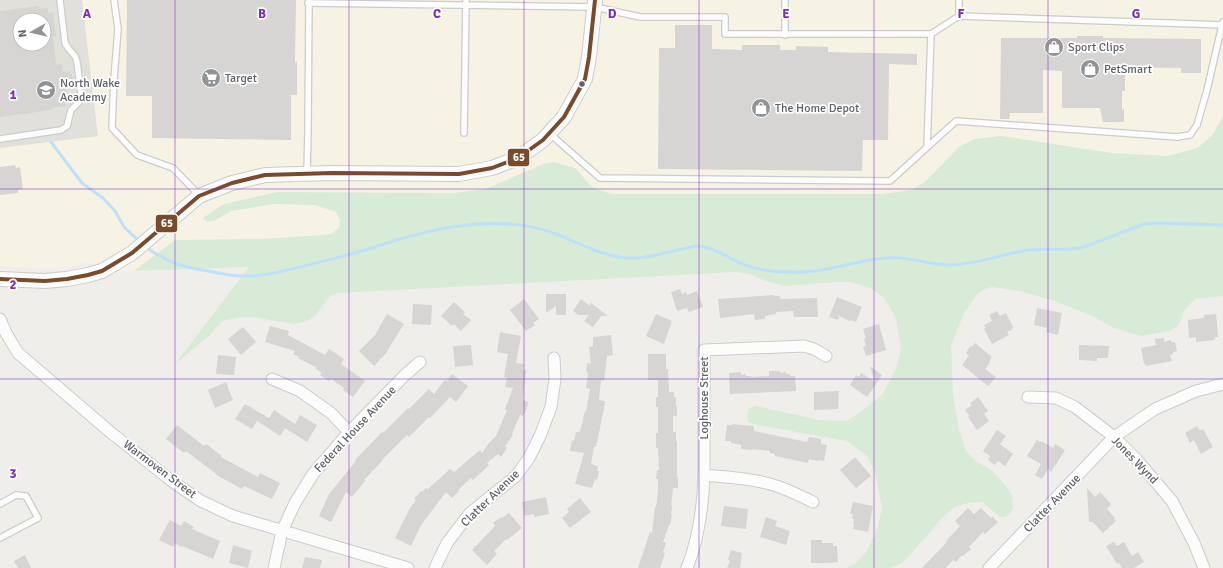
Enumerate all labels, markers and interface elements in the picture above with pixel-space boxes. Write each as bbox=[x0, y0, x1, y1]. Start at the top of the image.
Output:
text: A bbox=[83, 6, 92, 22]
text: B bbox=[258, 6, 266, 22]
text: C bbox=[433, 6, 441, 22]
text: D bbox=[608, 6, 617, 22]
text: E bbox=[782, 6, 790, 22]
text: F bbox=[958, 6, 965, 22]
text: G bbox=[1132, 6, 1140, 22]
north arrow bbox=[12, 12, 52, 52]
text: N bbox=[16, 29, 30, 38]
shop icon: Sport Clips bbox=[1043, 36, 1065, 58]
place label: Sport Clips bbox=[1068, 40, 1124, 55]
shop icon: PetSmart bbox=[1079, 58, 1101, 80]
place label: PetSmart bbox=[1104, 62, 1152, 77]
supermarket icon: Target bbox=[200, 67, 222, 89]
place label: Target bbox=[225, 71, 257, 86]
place label: North Wake Academy bbox=[60, 76, 120, 105]
school or university icon: North Wake Academy bbox=[35, 79, 57, 101]
unlabelled marker bbox=[577, 79, 587, 89]
text: 1 bbox=[9, 87, 17, 103]
shop icon: The Home Depot bbox=[750, 97, 772, 119]
place label: The Home Depot bbox=[775, 101, 859, 116]
line badge: 65 bbox=[507, 148, 530, 167]
text: 65 bbox=[513, 151, 525, 164]
line badge: 65 bbox=[155, 214, 178, 233]
text: 65 bbox=[161, 217, 173, 230]
text: 2 bbox=[9, 277, 17, 293]
street label: Loghouse Street bbox=[697, 356, 712, 440]
street label: Federal House Avenue bbox=[311, 383, 399, 476]
street label: Jones Wynd bbox=[1108, 433, 1161, 487]
street label: Warmoven Street bbox=[120, 437, 199, 502]
text: 3 bbox=[9, 466, 17, 482]
street label: Clatter Avenue bbox=[458, 467, 523, 530]
street label: Clatter Avenue bbox=[1021, 471, 1084, 536]

